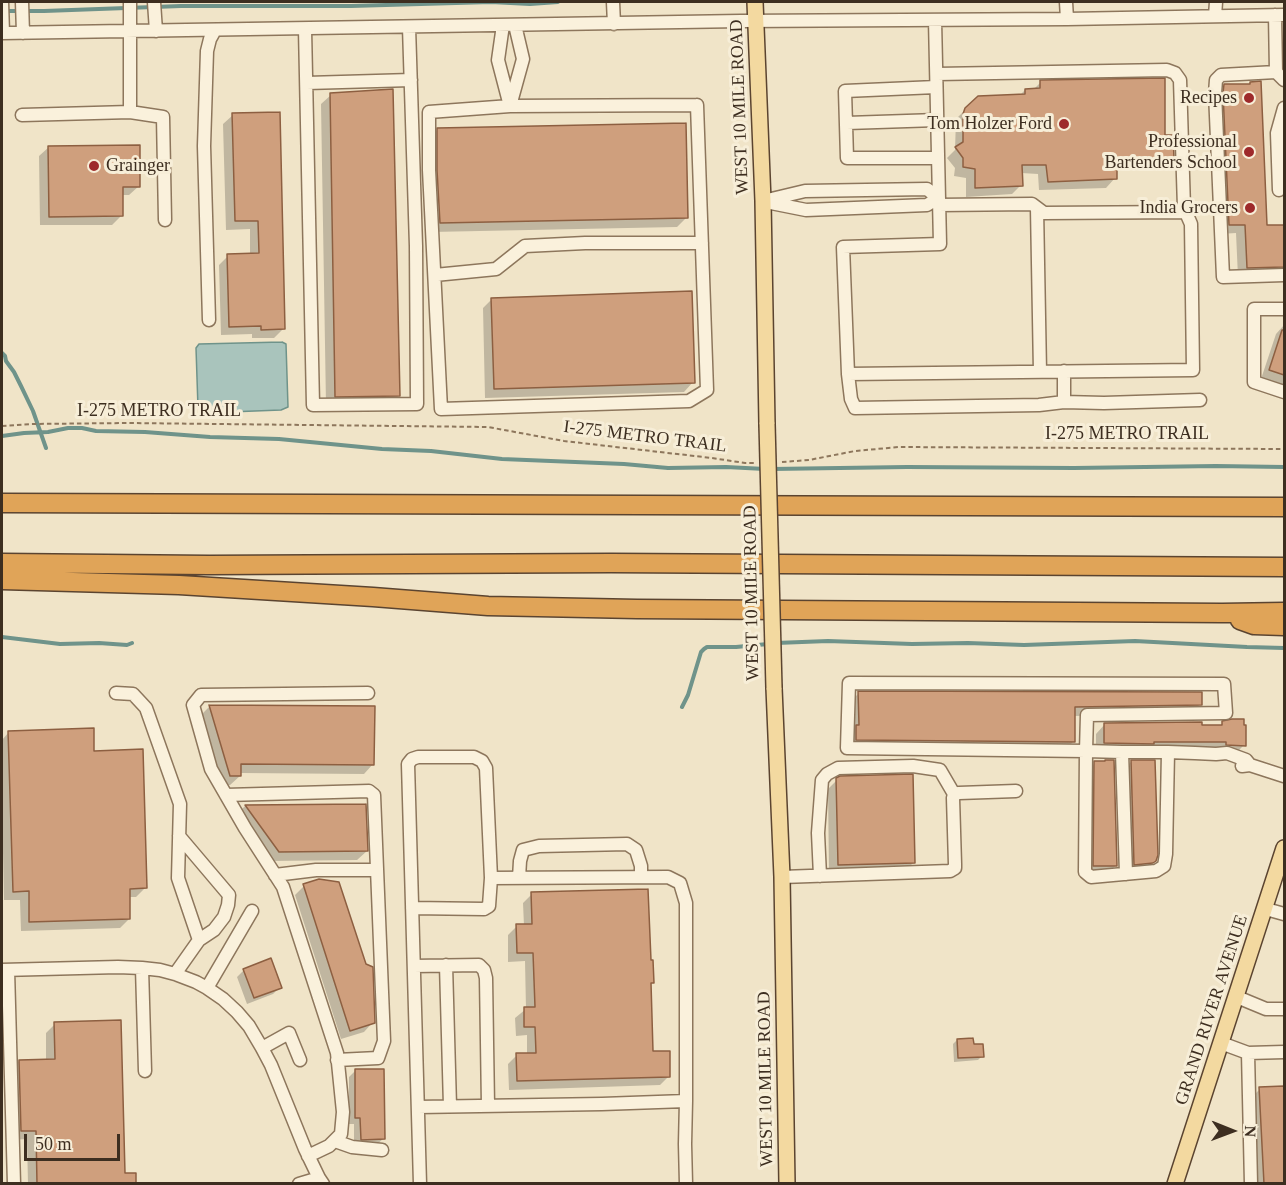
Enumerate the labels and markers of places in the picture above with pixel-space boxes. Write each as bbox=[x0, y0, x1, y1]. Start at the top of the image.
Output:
place label: Recipes bbox=[1180, 87, 1237, 109]
marker: Recipes bbox=[1242, 91, 1256, 105]
place label: Tom Holzer Ford bbox=[927, 113, 1052, 135]
marker: Tom Holzer Ford bbox=[1057, 117, 1071, 131]
place label: Professional Bartenders School bbox=[1105, 131, 1237, 174]
marker: Professional Bartenders School bbox=[1242, 145, 1256, 159]
place label: Grainger bbox=[106, 155, 170, 177]
marker: Grainger bbox=[87, 159, 101, 173]
place label: India Grocers bbox=[1140, 197, 1238, 219]
marker: India Grocers bbox=[1243, 201, 1257, 215]

